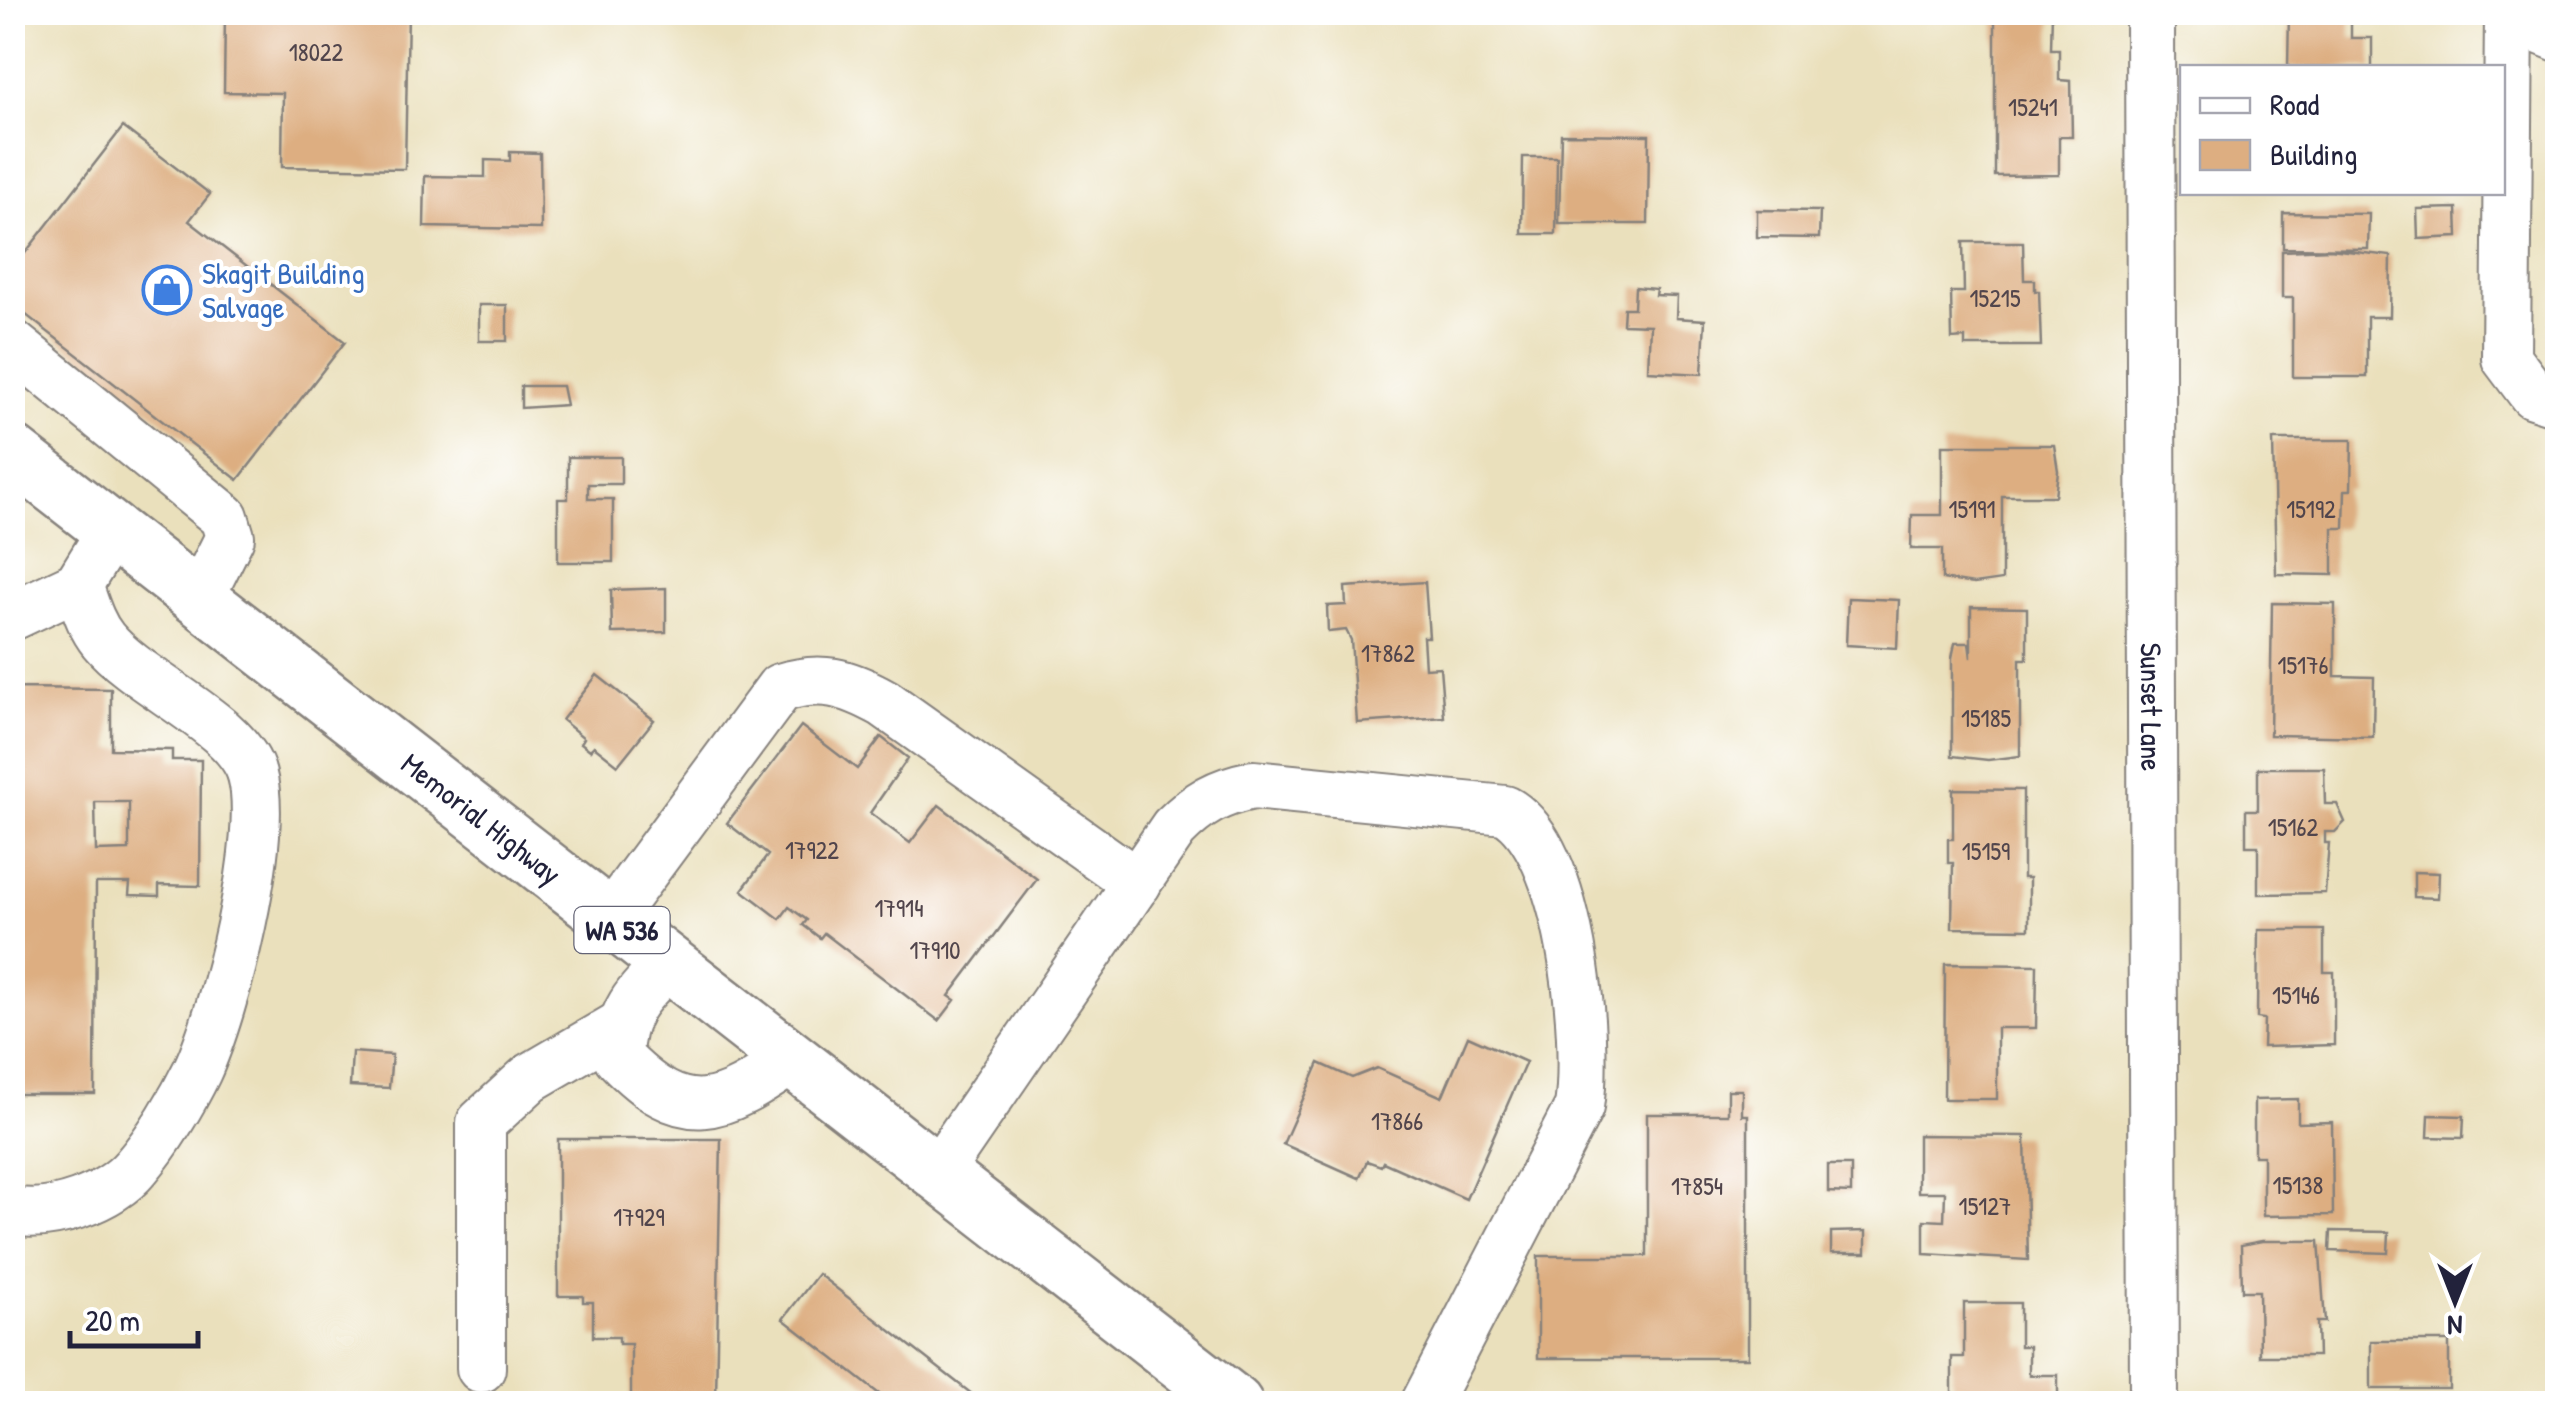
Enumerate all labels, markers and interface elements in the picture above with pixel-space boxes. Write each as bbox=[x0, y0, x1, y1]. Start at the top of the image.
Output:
house number: 18022 bbox=[289, 35, 344, 69]
legend bbox=[2180, 65, 2505, 195]
text: Road bbox=[2270, 84, 2319, 124]
house number: 15241 bbox=[2008, 90, 2058, 124]
text: Building bbox=[2270, 134, 2357, 174]
place label: Skagit Building Salvage bbox=[202, 253, 365, 327]
shop icon: Skagit Building Salvage bbox=[141, 264, 193, 316]
house number: 15215 bbox=[1969, 281, 2021, 315]
house number: 15191 bbox=[1949, 492, 1995, 526]
house number: 15192 bbox=[2286, 492, 2336, 526]
house number: 17862 bbox=[1361, 636, 1415, 670]
street label: Sunset Lane bbox=[2132, 643, 2172, 771]
house number: 15176 bbox=[2277, 648, 2329, 682]
house number: 15185 bbox=[1961, 701, 2011, 735]
street label: Memorial Highway bbox=[393, 743, 570, 893]
house number: 15162 bbox=[2268, 810, 2318, 844]
house number: 17922 bbox=[785, 833, 839, 867]
house number: 15159 bbox=[1962, 834, 2010, 868]
house number: 17914 bbox=[874, 891, 924, 925]
road number: WA 536 bbox=[574, 907, 670, 953]
house number: 17910 bbox=[910, 933, 960, 967]
house number: 15146 bbox=[2272, 978, 2320, 1012]
house number: 17866 bbox=[1371, 1104, 1423, 1138]
house number: 15138 bbox=[2273, 1168, 2323, 1202]
house number: 17854 bbox=[1671, 1169, 1723, 1203]
house number: 15127 bbox=[1959, 1189, 2011, 1223]
house number: 17929 bbox=[613, 1200, 665, 1234]
north arrow bbox=[2405, 1251, 2505, 1351]
scale bar bbox=[70, 1286, 198, 1348]
text: 20 m bbox=[85, 1300, 140, 1340]
text: N bbox=[2447, 1307, 2462, 1345]

